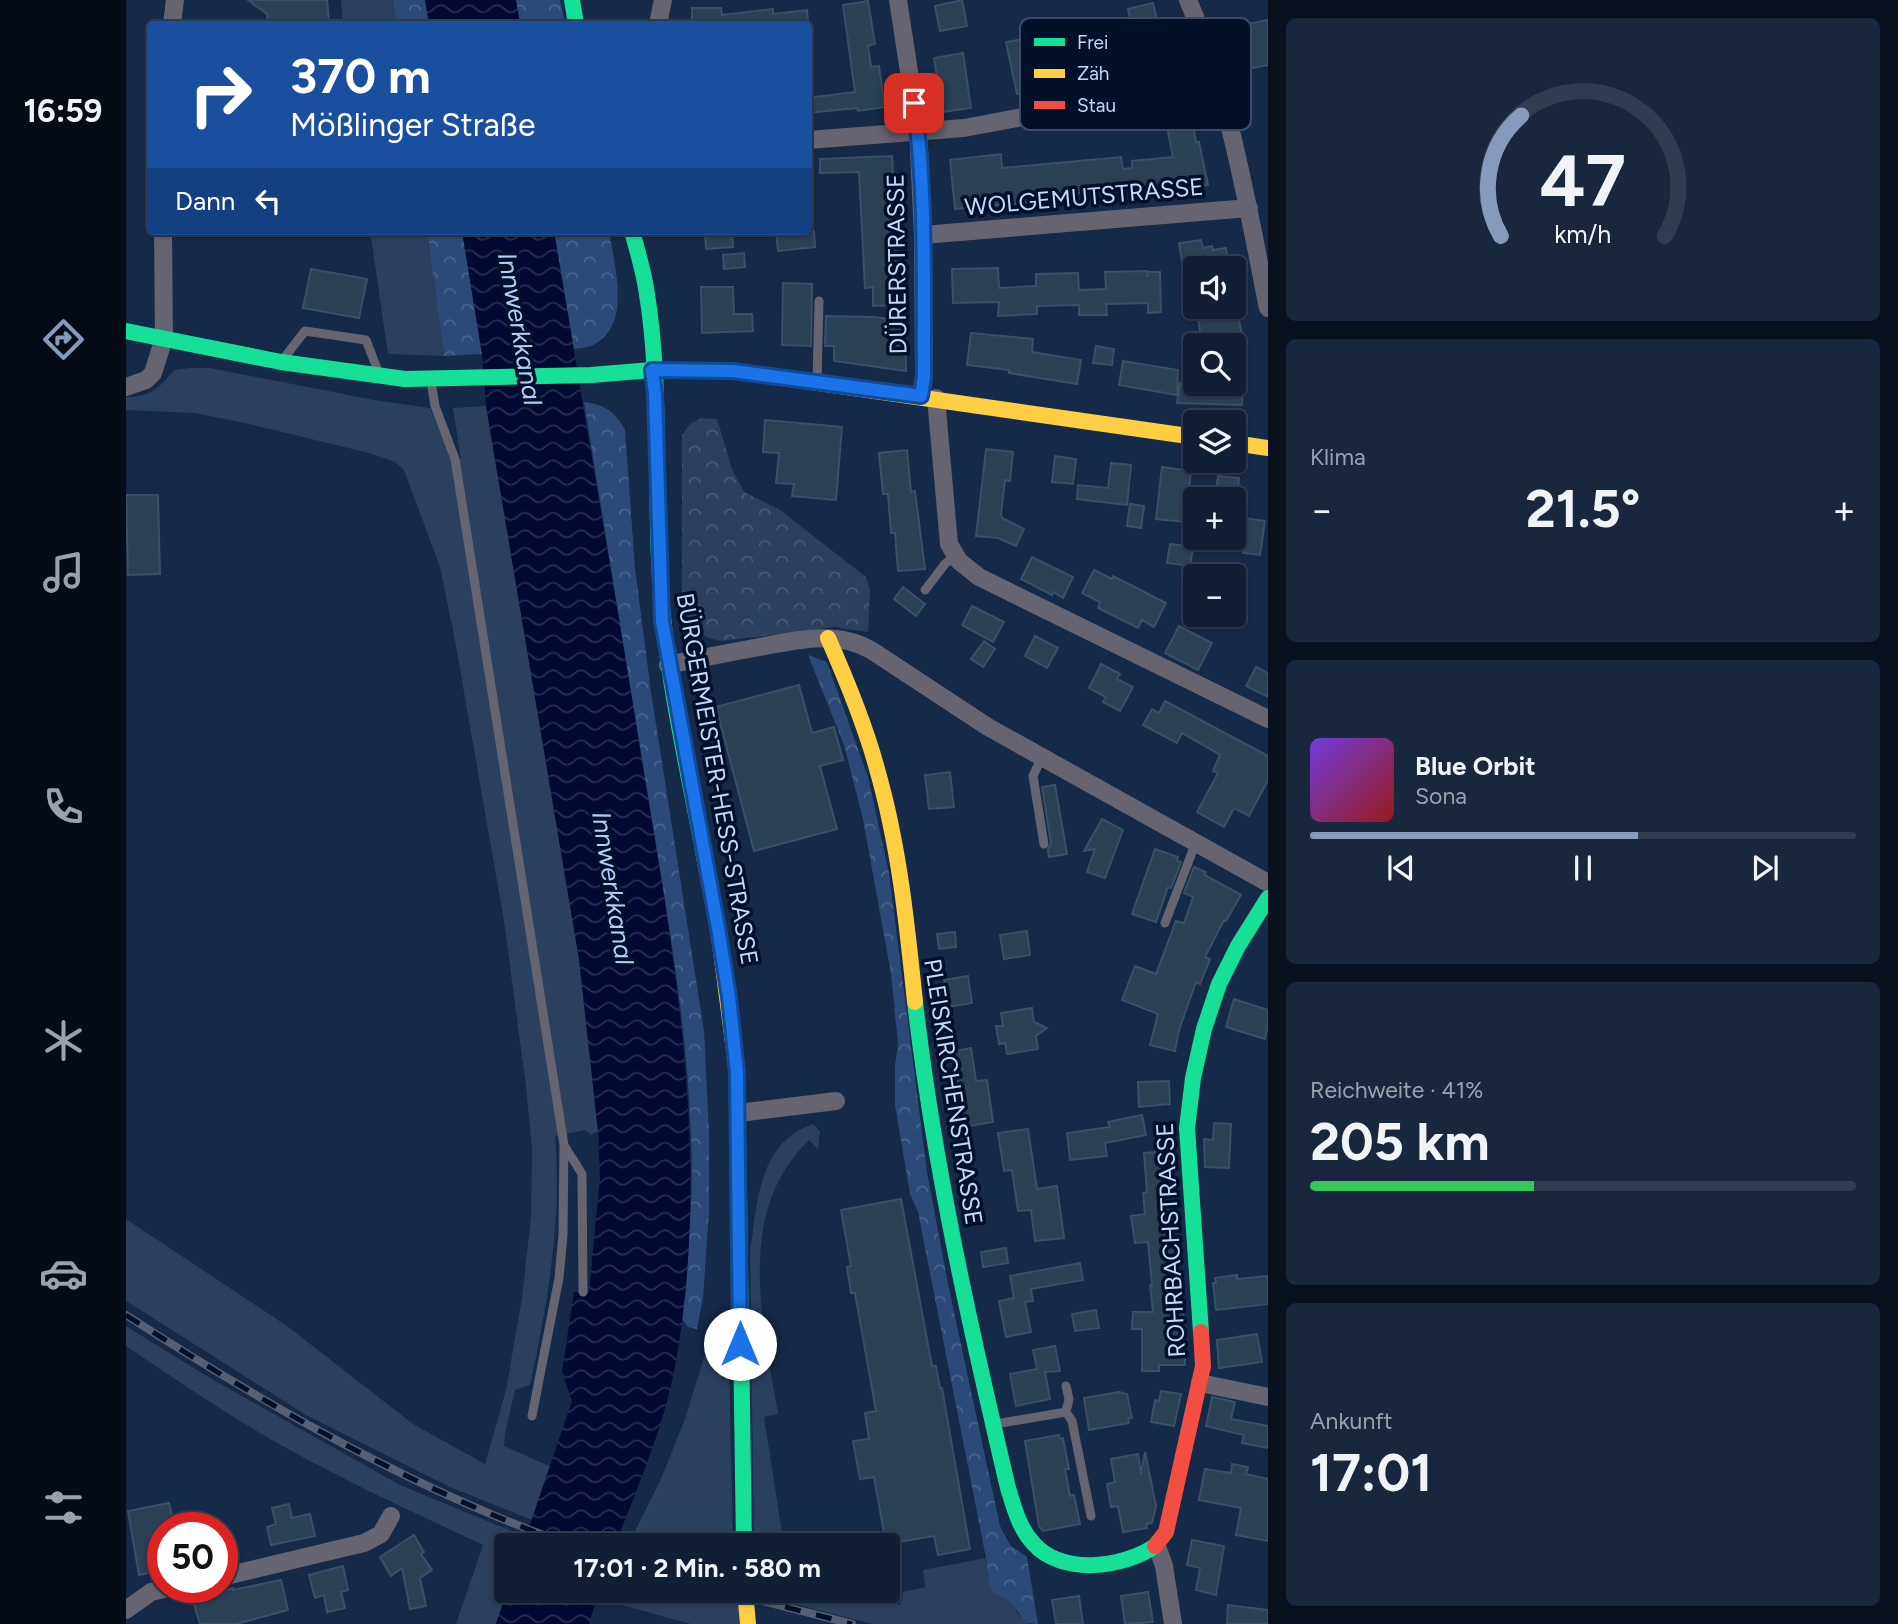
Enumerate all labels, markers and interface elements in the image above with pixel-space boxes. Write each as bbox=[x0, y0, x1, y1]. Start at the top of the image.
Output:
legend bbox=[1020, 18, 1251, 130]
text: Frei bbox=[1077, 31, 1108, 54]
text: 370 m bbox=[290, 46, 431, 105]
icon: right bbox=[175, 49, 266, 140]
text: Zäh bbox=[1077, 62, 1109, 85]
pin bbox=[884, 73, 944, 133]
icon: arrive bbox=[895, 84, 933, 122]
text: 16:59 bbox=[24, 92, 102, 130]
text: Stau bbox=[1077, 94, 1116, 117]
text: Mößlinger Straße bbox=[290, 106, 535, 144]
text: 47 bbox=[1540, 137, 1626, 224]
street label: WOLGEMUTSTRASSE bbox=[963, 172, 1205, 221]
street label: DÜRERSTRASSE bbox=[880, 173, 913, 355]
icon: left bbox=[249, 182, 287, 220]
text: Dann bbox=[175, 185, 235, 217]
text: km/h bbox=[1554, 218, 1612, 248]
water label: Innwerkkanal bbox=[491, 250, 549, 408]
map controls bbox=[1183, 256, 1246, 627]
button: sound bbox=[1183, 256, 1246, 319]
icon: directions bbox=[39, 315, 88, 364]
button: search bbox=[1183, 333, 1246, 396]
button: layers bbox=[1183, 410, 1246, 473]
text: Klima bbox=[1310, 443, 1366, 471]
text: 21.5° bbox=[1526, 478, 1640, 540]
button: + bbox=[1183, 487, 1246, 550]
text: − bbox=[1310, 487, 1334, 533]
text: + bbox=[1832, 487, 1856, 533]
icon: music bbox=[39, 548, 88, 597]
button: − bbox=[1183, 564, 1246, 627]
street label: BÜRGERMEISTER-HESS-STRASSE bbox=[670, 591, 765, 967]
text: Blue Orbit bbox=[1415, 750, 1536, 782]
icon: phone bbox=[39, 782, 88, 831]
text: Sona bbox=[1415, 782, 1467, 810]
water label: Innwerkkanal bbox=[585, 809, 641, 967]
icon: previous bbox=[1382, 849, 1420, 887]
icon: pause bbox=[1564, 849, 1602, 887]
icon: next bbox=[1746, 849, 1784, 887]
street label: PLEISKIRCHENSTRASSE bbox=[918, 957, 989, 1227]
icon: climate bbox=[39, 1016, 88, 1065]
text: Reichweite · 41% bbox=[1310, 1076, 1483, 1104]
text: 205 km bbox=[1310, 1111, 1490, 1173]
street label: ROHRBACHSTRASSE bbox=[1150, 1122, 1191, 1358]
icon: car bbox=[39, 1249, 88, 1298]
position arrow bbox=[703, 1307, 777, 1381]
text: Ankunft bbox=[1310, 1407, 1392, 1435]
text: 17:01 bbox=[1310, 1442, 1432, 1504]
icon: filters bbox=[39, 1483, 88, 1532]
speed limit sign: 50 bbox=[147, 1512, 238, 1603]
text: 17:01 · 2 Min. · 580 m bbox=[573, 1552, 821, 1584]

